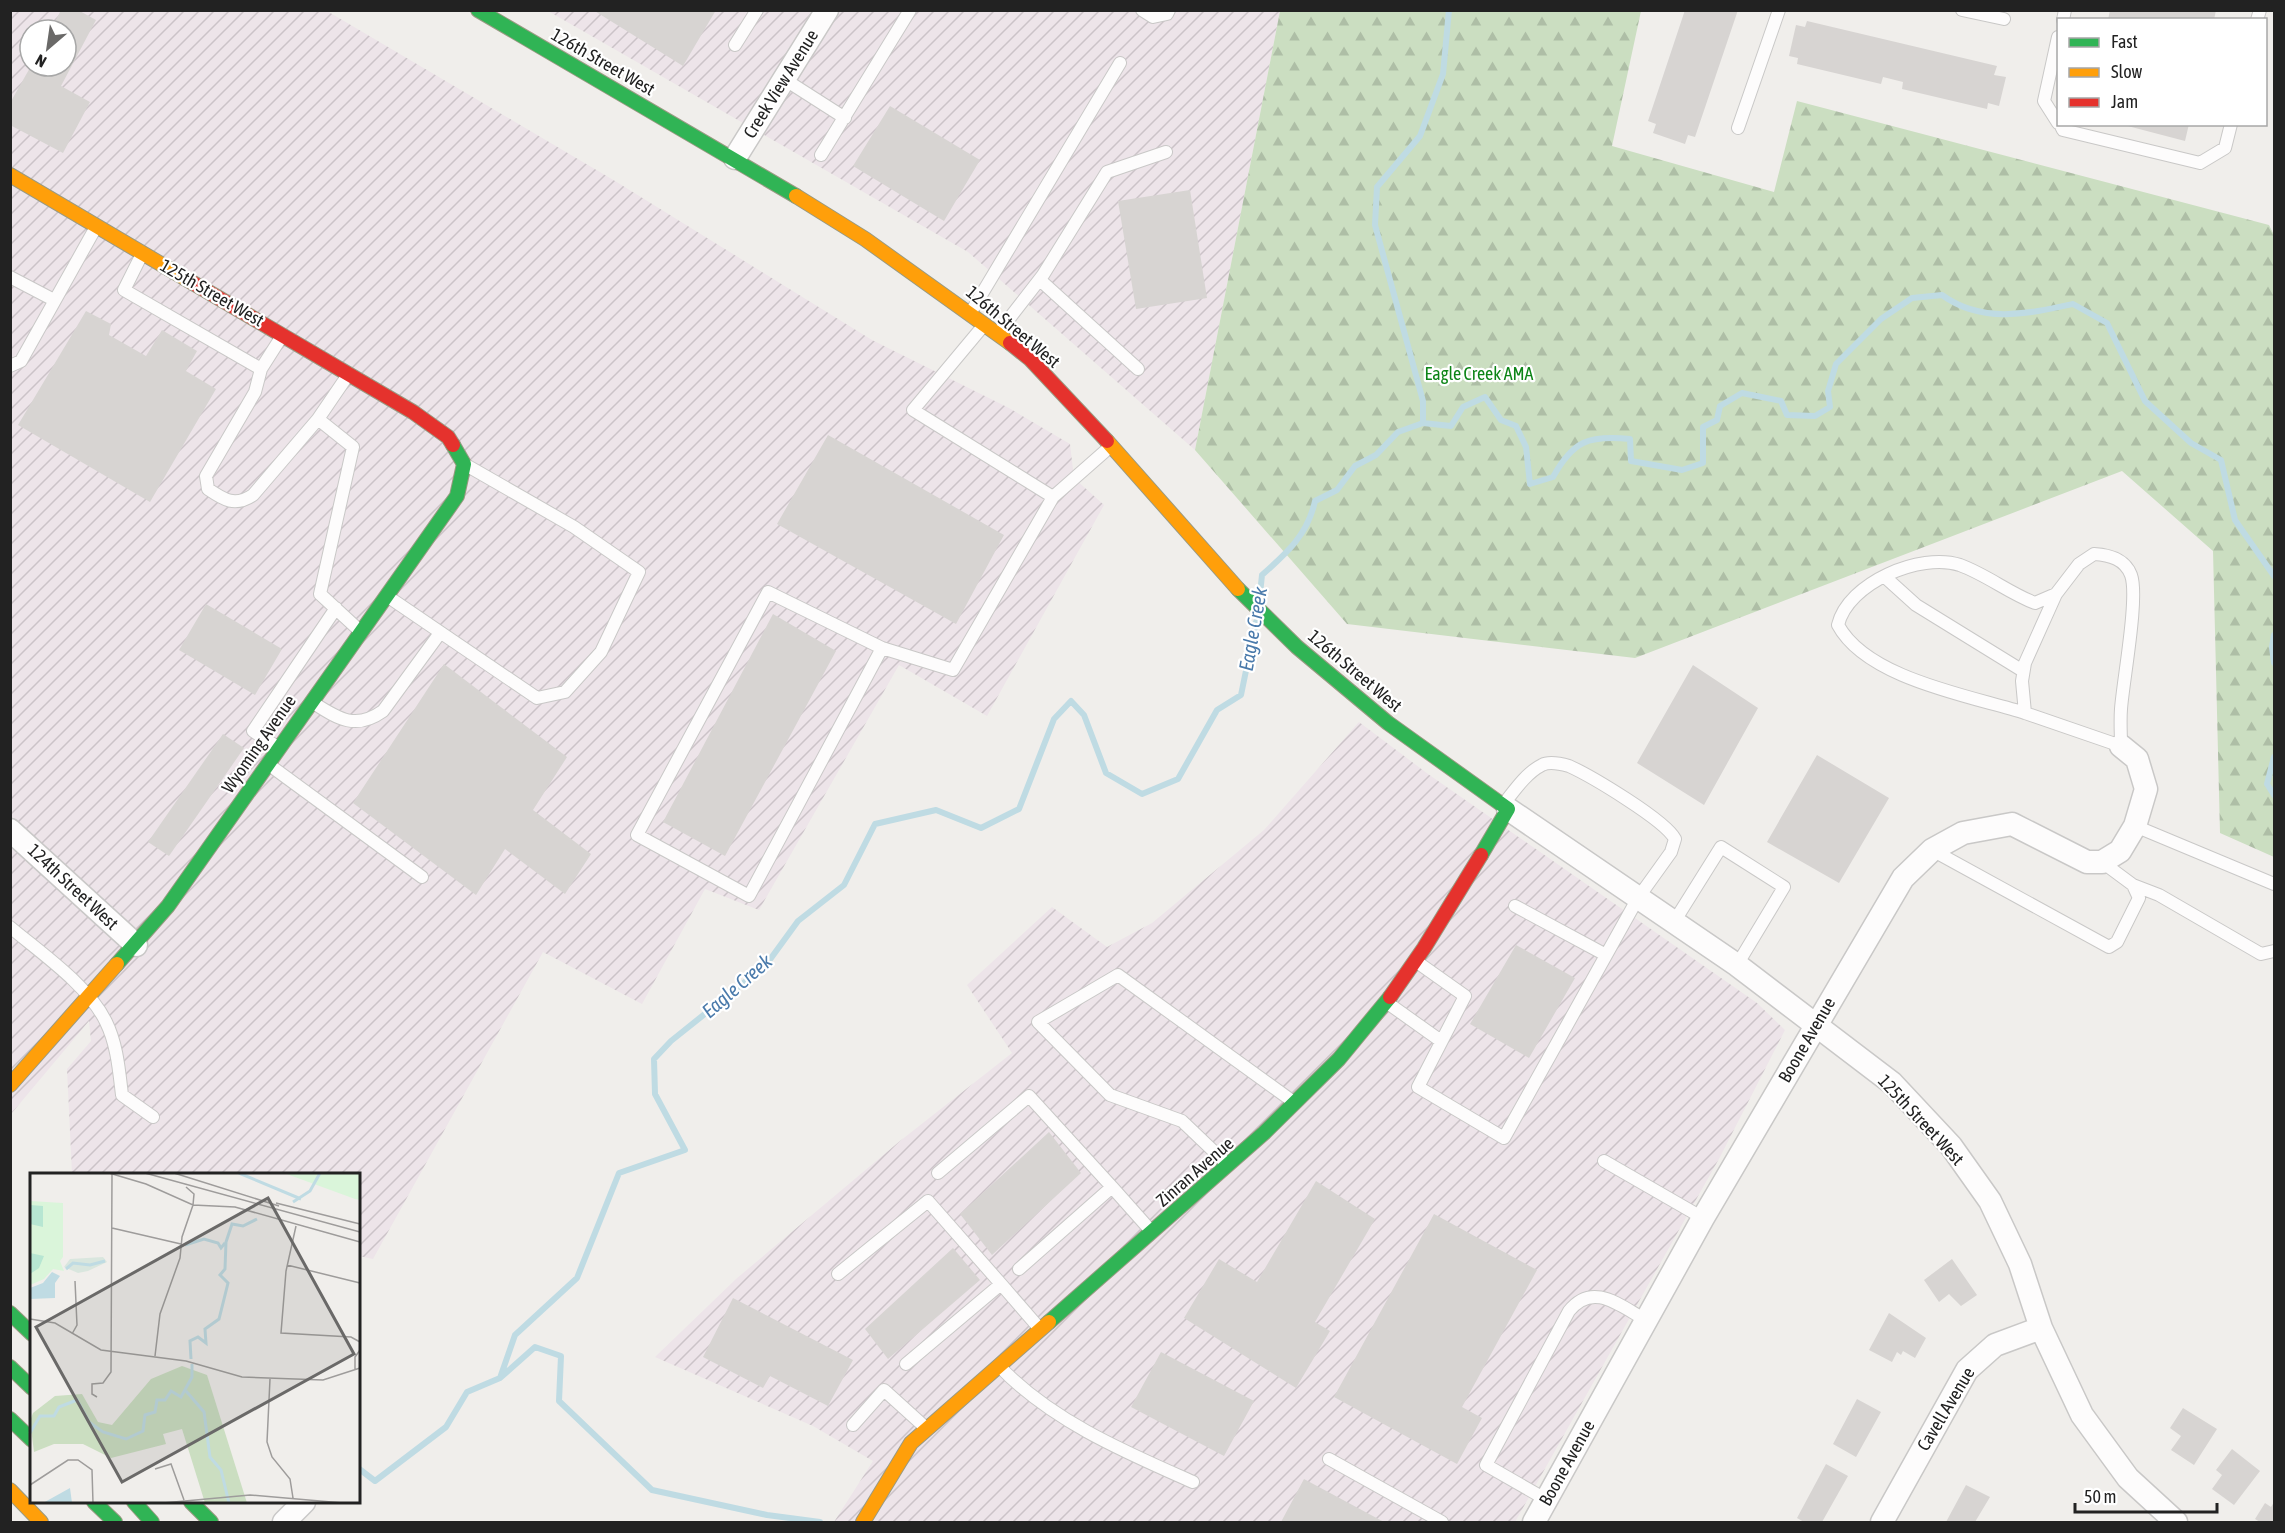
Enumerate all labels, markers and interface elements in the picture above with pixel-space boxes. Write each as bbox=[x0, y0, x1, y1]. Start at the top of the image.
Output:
north arrow bbox=[18, 18, 78, 78]
legend bbox=[2057, 18, 2267, 126]
street label: 126th Street West bbox=[548, 23, 659, 100]
street label: Creek View Avenue bbox=[739, 26, 822, 142]
text: Fast bbox=[2111, 31, 2138, 52]
text: N bbox=[32, 51, 49, 71]
text: Slow bbox=[2111, 61, 2142, 82]
text: Jam bbox=[2111, 91, 2138, 112]
street label: 125th Street West bbox=[157, 254, 268, 331]
street label: 126th Street West bbox=[962, 281, 1064, 372]
park label: Eagle Creek AMA bbox=[1425, 363, 1534, 384]
water label: Eagle Creek bbox=[1234, 585, 1271, 673]
street label: 126th Street West bbox=[1304, 625, 1406, 716]
street label: Wyoming Avenue bbox=[217, 691, 300, 797]
street label: 124th Street West bbox=[24, 839, 123, 934]
water label: Eagle Creek bbox=[697, 949, 776, 1022]
street label: Boone Avenue bbox=[1774, 994, 1839, 1086]
street label: 125th Street West bbox=[1874, 1070, 1969, 1169]
street label: Zinran Avenue bbox=[1152, 1132, 1238, 1211]
inset map bbox=[30, 1173, 360, 1503]
street label: Cavell Avenue bbox=[1912, 1363, 1979, 1454]
street label: Boone Avenue bbox=[1534, 1416, 1599, 1509]
scale bar bbox=[2075, 1476, 2218, 1514]
text: 50 m bbox=[2084, 1486, 2116, 1507]

